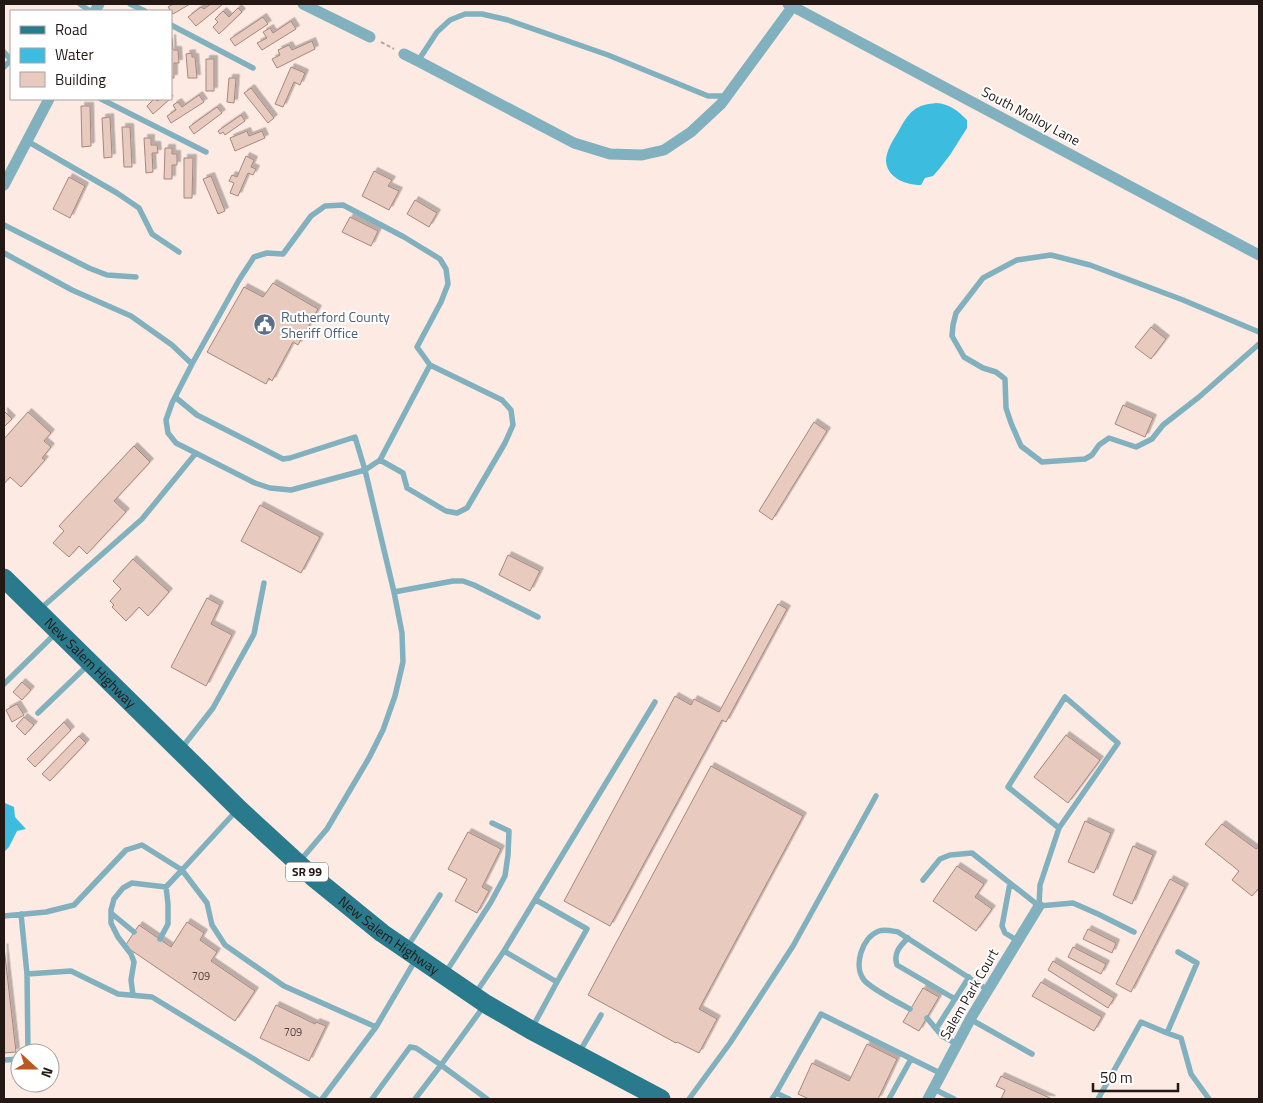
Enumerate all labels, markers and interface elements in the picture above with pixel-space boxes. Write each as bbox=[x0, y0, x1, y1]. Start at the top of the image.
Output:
legend bbox=[10, 10, 172, 100]
text: Road bbox=[55, 18, 87, 41]
text: Water bbox=[55, 43, 94, 66]
text: Building bbox=[55, 68, 106, 91]
street label: South Molloy Lane bbox=[978, 81, 1084, 150]
place label: Rutherford County Sheriff Office bbox=[281, 306, 390, 343]
public building icon: Rutherford County Sheriff Office bbox=[253, 313, 277, 337]
street label: New Salem Highway bbox=[40, 612, 141, 713]
road number: SR 99 bbox=[286, 862, 328, 882]
street label: New Salem Highway bbox=[334, 891, 444, 980]
street label: Salem Park Court bbox=[934, 944, 1003, 1043]
house number: 709 bbox=[192, 968, 210, 984]
house number: 709 bbox=[284, 1024, 302, 1040]
north arrow bbox=[10, 1043, 60, 1093]
scale bar bbox=[1093, 1060, 1178, 1092]
text: N bbox=[36, 1065, 59, 1081]
text: 50 m bbox=[1100, 1066, 1133, 1089]

